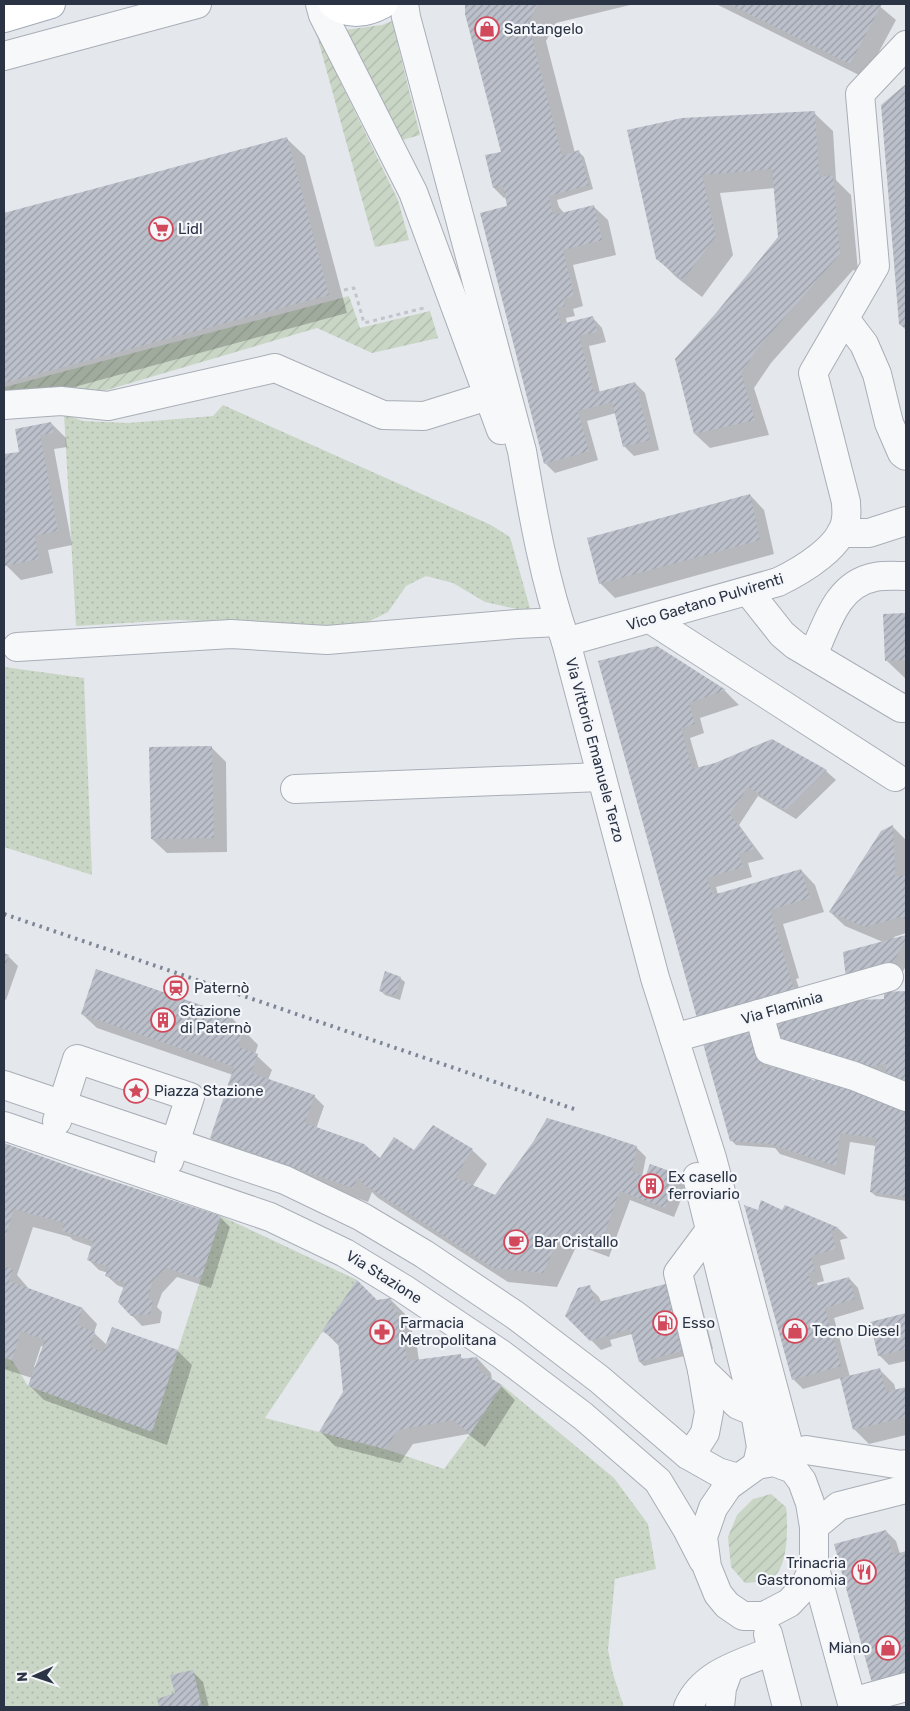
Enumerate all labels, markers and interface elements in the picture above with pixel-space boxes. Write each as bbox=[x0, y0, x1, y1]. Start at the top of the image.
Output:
shop icon: Santangelo bbox=[474, 16, 500, 42]
place label: Santangelo bbox=[504, 20, 583, 38]
supermarket icon: Lidl bbox=[148, 216, 174, 242]
place label: Lidl bbox=[178, 220, 203, 238]
street label: Vico Gaetano Pulvirenti bbox=[624, 570, 786, 634]
street label: Via Vittorio Emanuele Terzo bbox=[562, 656, 628, 844]
station icon: Paternò bbox=[163, 975, 189, 1001]
place label: Paternò bbox=[194, 979, 249, 997]
street label: Via Flaminia bbox=[739, 988, 825, 1028]
place label: Stazione di Paternò bbox=[180, 1002, 252, 1037]
building icon: Stazione di Paternò bbox=[150, 1007, 176, 1033]
place icon: Piazza Stazione bbox=[123, 1078, 149, 1104]
place label: Piazza Stazione bbox=[154, 1082, 264, 1100]
place label: Ex casello ferroviario bbox=[668, 1168, 740, 1203]
building icon: Ex casello ferroviario bbox=[638, 1173, 664, 1199]
cafe icon: Bar Cristallo bbox=[503, 1229, 529, 1255]
place label: Bar Cristallo bbox=[534, 1233, 618, 1251]
street label: Via Stazione bbox=[343, 1247, 425, 1307]
fuel station icon: Esso bbox=[652, 1310, 678, 1336]
place label: Farmacia Metropolitana bbox=[400, 1314, 497, 1349]
place label: Esso bbox=[682, 1314, 715, 1332]
shop icon: Tecno Diesel bbox=[782, 1318, 808, 1344]
pharmacy icon: Farmacia Metropolitana bbox=[369, 1319, 395, 1345]
place label: Tecno Diesel bbox=[812, 1322, 899, 1340]
place label: Trinacria Gastronomia bbox=[757, 1554, 846, 1589]
restaurant icon: Trinacria Gastronomia bbox=[851, 1559, 877, 1585]
shop icon: Miano bbox=[875, 1635, 901, 1661]
place label: Miano bbox=[828, 1639, 870, 1657]
north arrow bbox=[10, 1651, 60, 1701]
text: N bbox=[14, 1671, 31, 1682]

